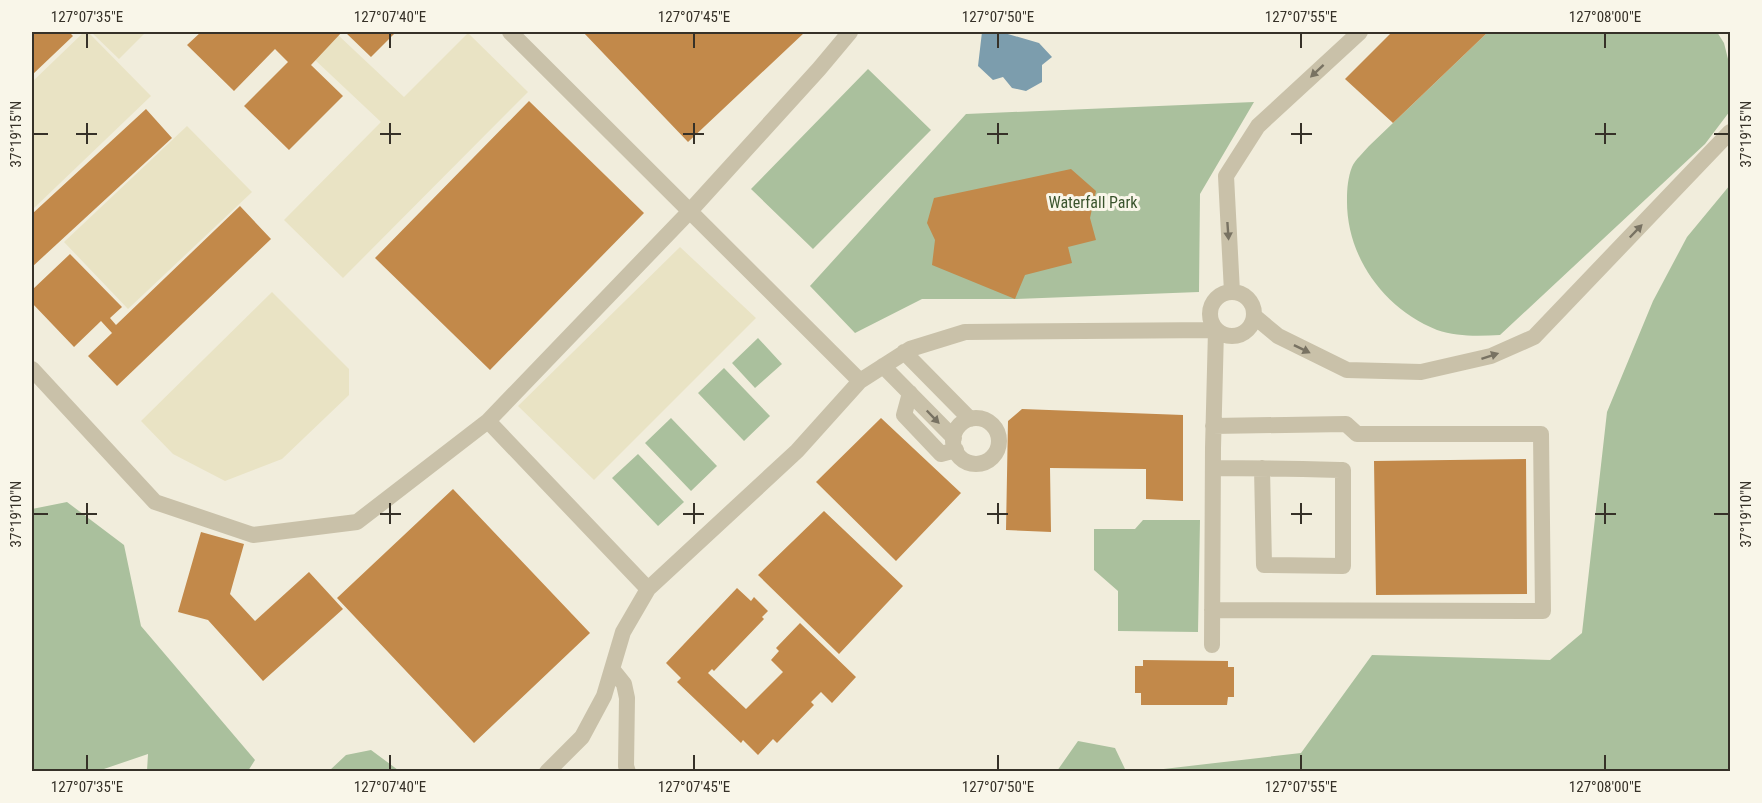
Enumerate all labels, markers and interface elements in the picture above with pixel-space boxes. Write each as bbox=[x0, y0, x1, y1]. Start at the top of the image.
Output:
text: 127°07'35"E bbox=[51, 8, 123, 26]
text: 127°07'40"E bbox=[354, 8, 426, 26]
text: 127°07'45"E bbox=[658, 8, 730, 26]
text: 127°07'50"E bbox=[962, 8, 1034, 26]
text: 127°07'55"E bbox=[1265, 8, 1337, 26]
text: 127°08'00"E bbox=[1569, 8, 1641, 26]
one-way arrow bbox=[1310, 64, 1325, 77]
text: 37°19'15"N bbox=[7, 101, 25, 167]
text: 37°19'15"N bbox=[1737, 101, 1755, 167]
park label: Waterfall Park bbox=[1048, 193, 1138, 212]
one-way arrow bbox=[1223, 221, 1232, 240]
one-way arrow bbox=[1629, 223, 1643, 238]
one-way arrow bbox=[1294, 344, 1311, 353]
one-way arrow bbox=[1481, 350, 1499, 360]
one-way arrow bbox=[926, 409, 940, 423]
text: 37°19'10"N bbox=[7, 481, 25, 547]
text: 37°19'10"N bbox=[1737, 481, 1755, 547]
text: 127°07'35"E bbox=[51, 778, 123, 796]
text: 127°07'40"E bbox=[354, 778, 426, 796]
text: 127°07'45"E bbox=[658, 778, 730, 796]
text: 127°07'50"E bbox=[962, 778, 1034, 796]
text: 127°07'55"E bbox=[1265, 778, 1337, 796]
text: 127°08'00"E bbox=[1569, 778, 1641, 796]

